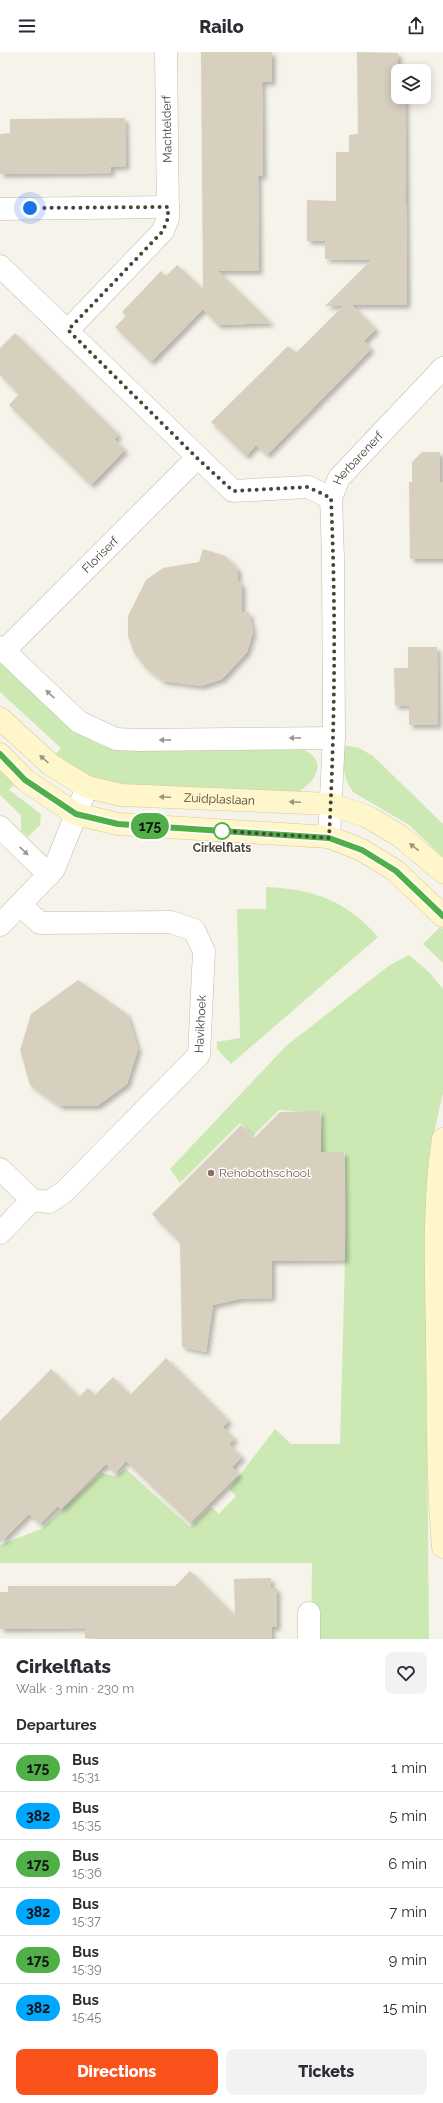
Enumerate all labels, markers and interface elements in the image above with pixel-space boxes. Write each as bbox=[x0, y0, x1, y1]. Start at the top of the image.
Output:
icon: menu bbox=[16, 15, 38, 37]
icon: share bbox=[405, 15, 427, 37]
text: Railo bbox=[199, 16, 244, 37]
map controls bbox=[391, 64, 431, 104]
button: layers bbox=[391, 64, 431, 104]
street label: Machtelderf bbox=[159, 94, 175, 163]
your location bbox=[20, 198, 40, 218]
street label: Herbarenerf bbox=[330, 428, 387, 486]
street label: Floriserf bbox=[79, 533, 122, 576]
one-way arrow bbox=[45, 690, 55, 699]
one-way arrow bbox=[288, 735, 301, 741]
one-way arrow bbox=[158, 737, 171, 743]
one-way arrow bbox=[40, 755, 49, 764]
street label: Zuidplaslaan bbox=[184, 791, 255, 808]
one-way arrow bbox=[159, 793, 171, 800]
one-way arrow bbox=[288, 799, 301, 805]
line badge: 175 bbox=[127, 813, 173, 839]
text: 175 bbox=[139, 818, 161, 834]
marker: Cirkelflats bbox=[213, 822, 231, 840]
place label: Cirkelflats bbox=[193, 841, 251, 855]
one-way arrow bbox=[408, 842, 419, 851]
one-way arrow bbox=[19, 846, 29, 856]
street label: Havikhoek bbox=[192, 994, 209, 1053]
place label: Rehobothschool bbox=[219, 1166, 311, 1180]
marker: Rehobothschool bbox=[206, 1168, 216, 1178]
button: heart bbox=[385, 1652, 427, 1694]
text: Cirkelflats bbox=[16, 1655, 111, 1677]
text: Walk · 3 min · 230 m bbox=[16, 1681, 134, 1696]
text: Departures bbox=[16, 1716, 97, 1734]
text: Bus bbox=[72, 1751, 99, 1769]
text: 1 min bbox=[391, 1759, 427, 1777]
text: 175 bbox=[27, 1760, 49, 1776]
text: 15:31 bbox=[72, 1769, 100, 1784]
text: Bus bbox=[72, 1799, 99, 1817]
text: 5 min bbox=[389, 1807, 427, 1825]
text: 382 bbox=[26, 1808, 50, 1824]
text: 15:35 bbox=[72, 1817, 101, 1832]
text: Bus bbox=[72, 1847, 99, 1865]
text: 6 min bbox=[388, 1855, 427, 1873]
text: 175 bbox=[27, 1856, 49, 1872]
text: 15:36 bbox=[72, 1865, 102, 1880]
text: Bus bbox=[72, 1895, 99, 1913]
text: 7 min bbox=[389, 1903, 427, 1921]
text: 382 bbox=[26, 1904, 50, 1920]
text: 15:37 bbox=[72, 1913, 101, 1928]
text: Bus bbox=[72, 1943, 99, 1961]
text: 9 min bbox=[389, 1951, 427, 1969]
text: 175 bbox=[27, 1952, 49, 1968]
text: 15:39 bbox=[72, 1961, 102, 1976]
text: Bus bbox=[72, 1991, 99, 2009]
text: 15 min bbox=[383, 1999, 427, 2017]
text: 382 bbox=[26, 2000, 50, 2016]
text: 15:45 bbox=[72, 2009, 101, 2024]
button: Directions bbox=[16, 2049, 218, 2095]
button: Tickets bbox=[226, 2049, 427, 2095]

